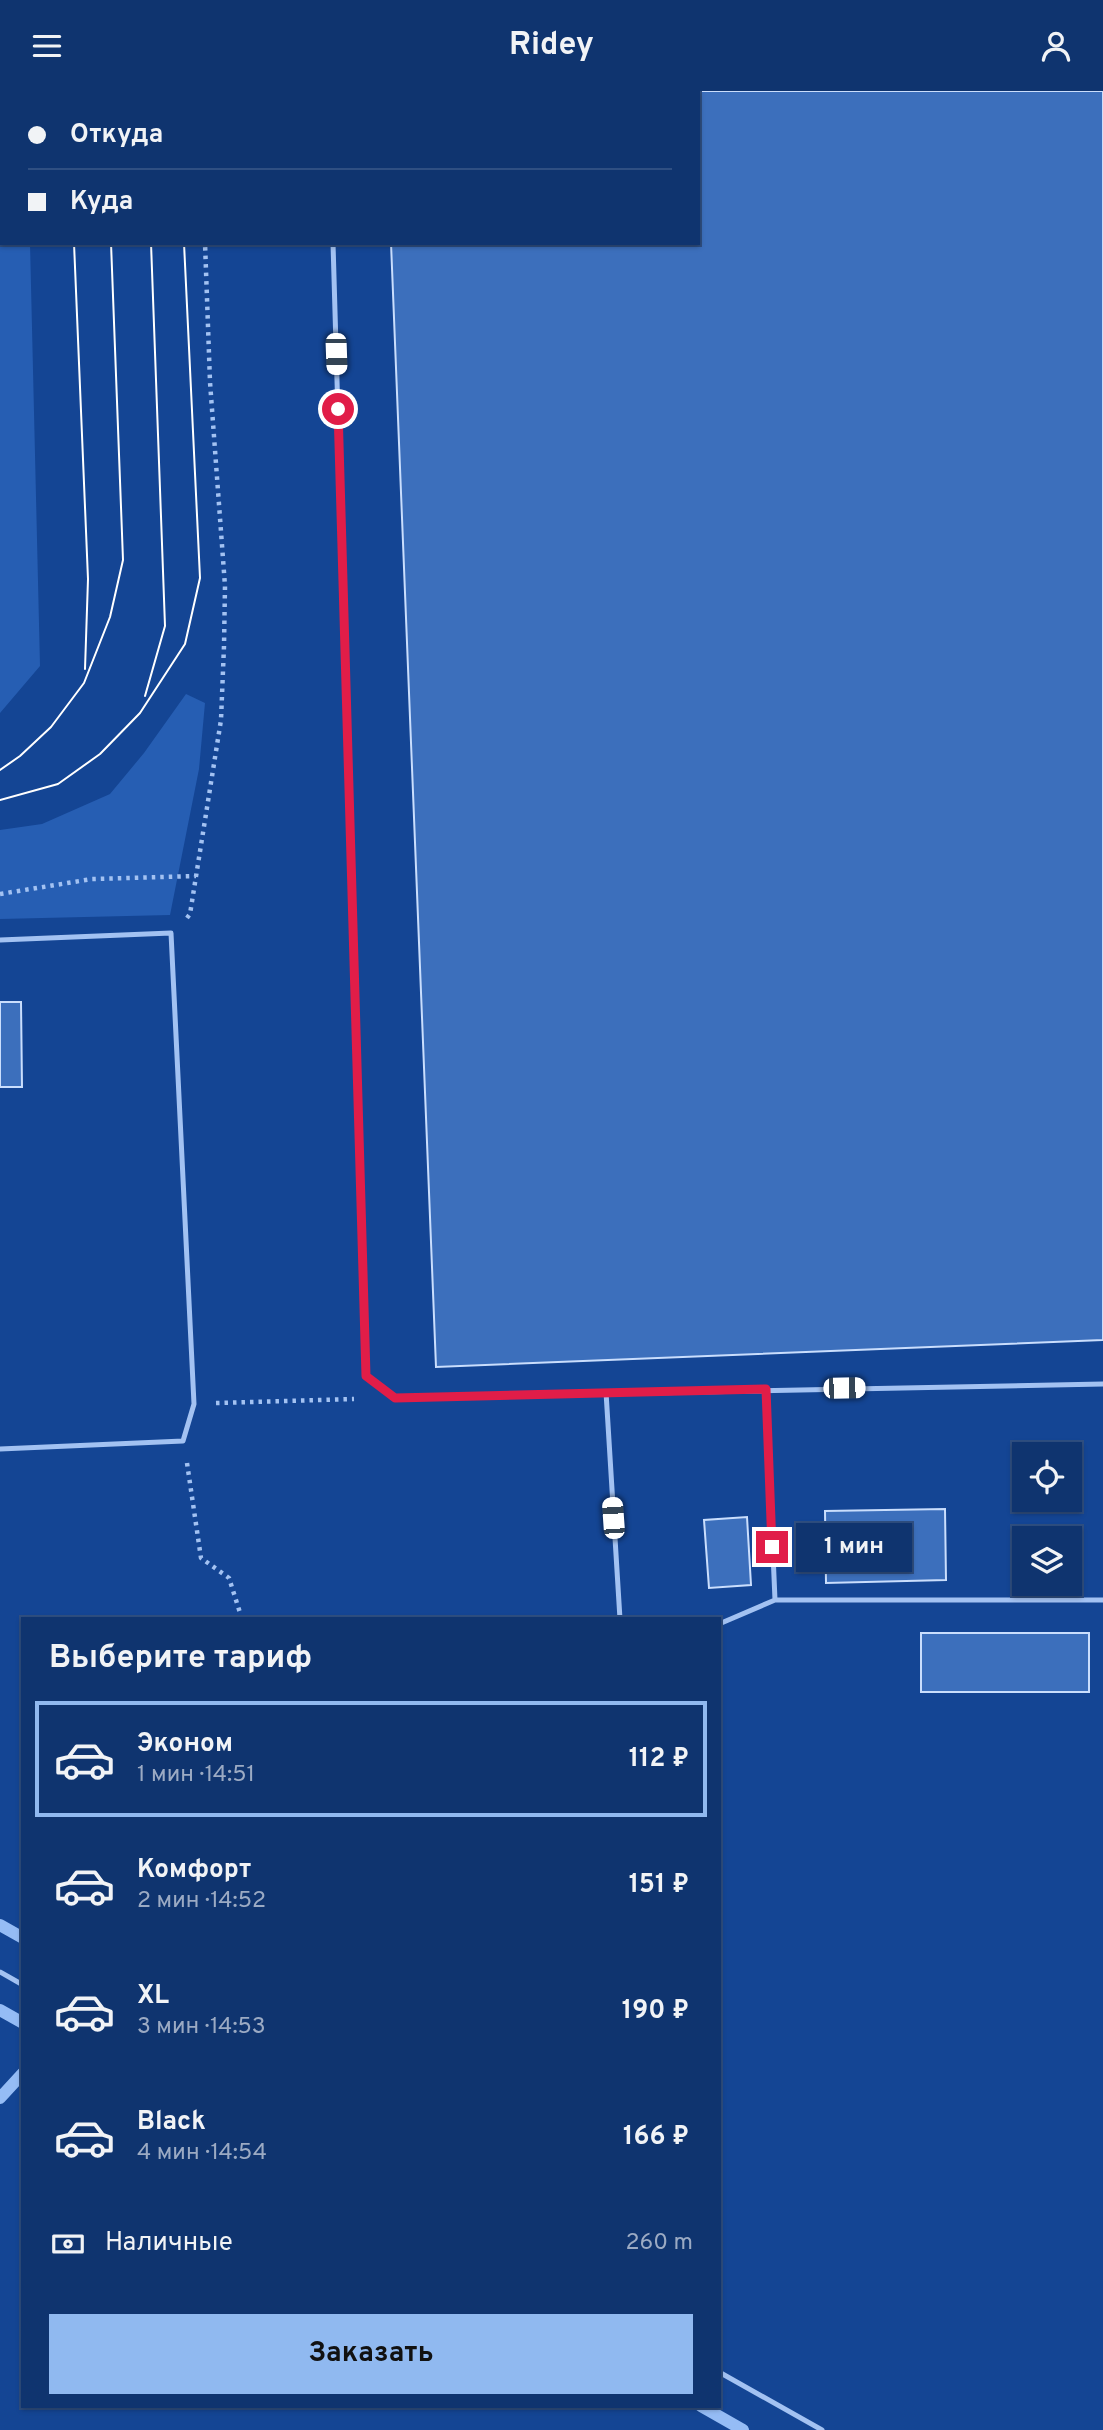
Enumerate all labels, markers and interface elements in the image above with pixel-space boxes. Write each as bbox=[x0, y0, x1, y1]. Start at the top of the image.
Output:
text: Ridey bbox=[509, 26, 594, 66]
icon: menu bbox=[28, 27, 66, 65]
icon: person bbox=[1037, 27, 1075, 65]
text: Откуда bbox=[70, 119, 163, 152]
text: Куда bbox=[70, 186, 133, 219]
car bbox=[325, 333, 348, 375]
route start bbox=[322, 393, 354, 425]
car bbox=[823, 1377, 866, 1399]
map controls bbox=[1012, 1442, 1082, 1596]
button: locate bbox=[1012, 1442, 1082, 1512]
car bbox=[602, 1496, 625, 1540]
callout: 1 мин bbox=[796, 1523, 912, 1571]
button: layers bbox=[1012, 1526, 1082, 1596]
route end bbox=[756, 1531, 788, 1563]
text: 1 мин bbox=[824, 1533, 884, 1562]
text: Выберите тариф bbox=[49, 1639, 312, 1679]
icon: car bbox=[53, 1728, 116, 1791]
text: Эконом bbox=[137, 1728, 233, 1761]
text: 112 ₽ bbox=[629, 1743, 689, 1776]
text: 1 мин · 14:51 bbox=[137, 1761, 255, 1790]
icon: car bbox=[53, 1854, 116, 1917]
text: Комфорт bbox=[137, 1854, 251, 1887]
text: 151 ₽ bbox=[629, 1869, 689, 1902]
text: 2 мин · 14:52 bbox=[137, 1887, 266, 1916]
icon: car bbox=[53, 1980, 116, 2043]
text: XL bbox=[137, 1980, 169, 2013]
text: 190 ₽ bbox=[622, 1995, 689, 2028]
text: 3 мин · 14:53 bbox=[137, 2013, 266, 2042]
icon: car bbox=[53, 2106, 116, 2169]
text: Black bbox=[137, 2106, 206, 2139]
text: 166 ₽ bbox=[623, 2121, 689, 2154]
text: 4 мин · 14:54 bbox=[137, 2139, 267, 2168]
icon: cash bbox=[49, 2225, 87, 2263]
text: Наличные bbox=[105, 2227, 233, 2260]
text: 260 m bbox=[626, 2229, 693, 2258]
button: Заказать bbox=[49, 2314, 693, 2394]

